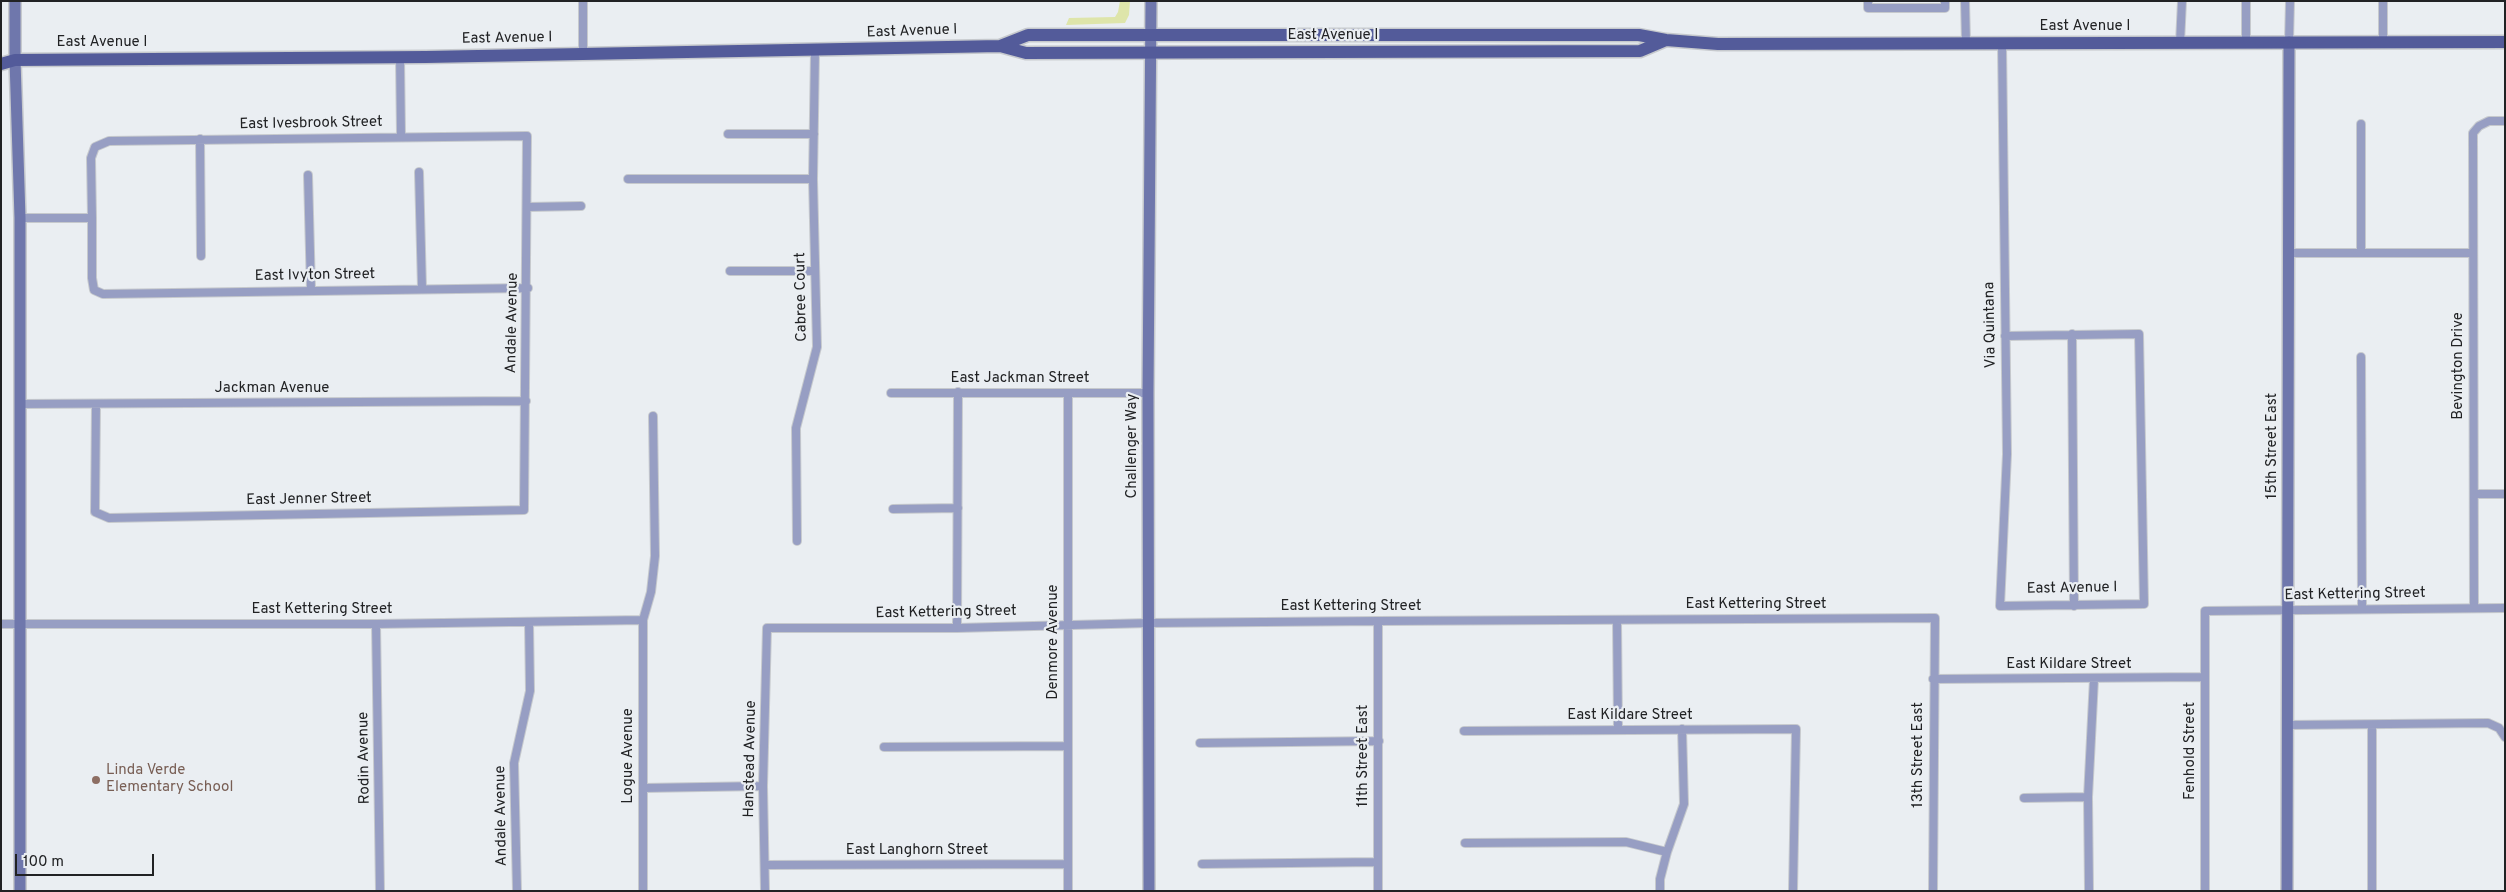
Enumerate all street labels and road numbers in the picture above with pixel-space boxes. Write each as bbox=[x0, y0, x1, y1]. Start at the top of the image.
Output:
street label: East Avenue I bbox=[2040, 18, 2130, 36]
street label: East Avenue I bbox=[866, 21, 958, 43]
street label: East Avenue I bbox=[1288, 27, 1378, 45]
street label: East Avenue I bbox=[461, 29, 553, 49]
street label: East Avenue I bbox=[57, 34, 147, 52]
street label: East Ivesbrook Street bbox=[239, 114, 383, 134]
street label: Cabree Court bbox=[792, 252, 812, 342]
street label: East Ivyton Street bbox=[255, 266, 375, 286]
street label: Andale Avenue bbox=[503, 272, 523, 374]
street label: Via Quintana bbox=[1981, 282, 2001, 368]
street label: Bevington Drive bbox=[2450, 312, 2468, 420]
street label: East Jackman Street bbox=[951, 370, 1089, 388]
street label: Jackman Avenue bbox=[215, 380, 329, 398]
street label: 15th Street East bbox=[2264, 393, 2282, 499]
street label: Challenger Way bbox=[1124, 394, 1142, 498]
street label: East Jenner Street bbox=[246, 490, 372, 510]
street label: East Avenue I bbox=[2026, 579, 2118, 599]
street label: Denmore Avenue bbox=[1045, 584, 1063, 700]
street label: East Kettering Street bbox=[2284, 585, 2426, 605]
street label: East Kettering Street bbox=[1685, 596, 1827, 614]
street label: East Kettering Street bbox=[1280, 598, 1422, 616]
street label: East Kettering Street bbox=[251, 601, 393, 619]
street label: East Kettering Street bbox=[875, 603, 1017, 623]
street label: East Kildare Street bbox=[2006, 656, 2132, 674]
street label: Hanstead Avenue bbox=[741, 700, 761, 818]
street label: 13th Street East bbox=[1910, 702, 1928, 808]
street label: Fenhold Street bbox=[2182, 702, 2200, 800]
street label: 11th Street East bbox=[1355, 705, 1373, 807]
street label: East Kildare Street bbox=[1567, 707, 1693, 725]
street label: Logue Avenue bbox=[620, 708, 638, 804]
street label: Rodin Avenue bbox=[355, 712, 375, 804]
street label: Andale Avenue bbox=[492, 765, 512, 867]
street label: East Langhorn Street bbox=[846, 842, 988, 860]

